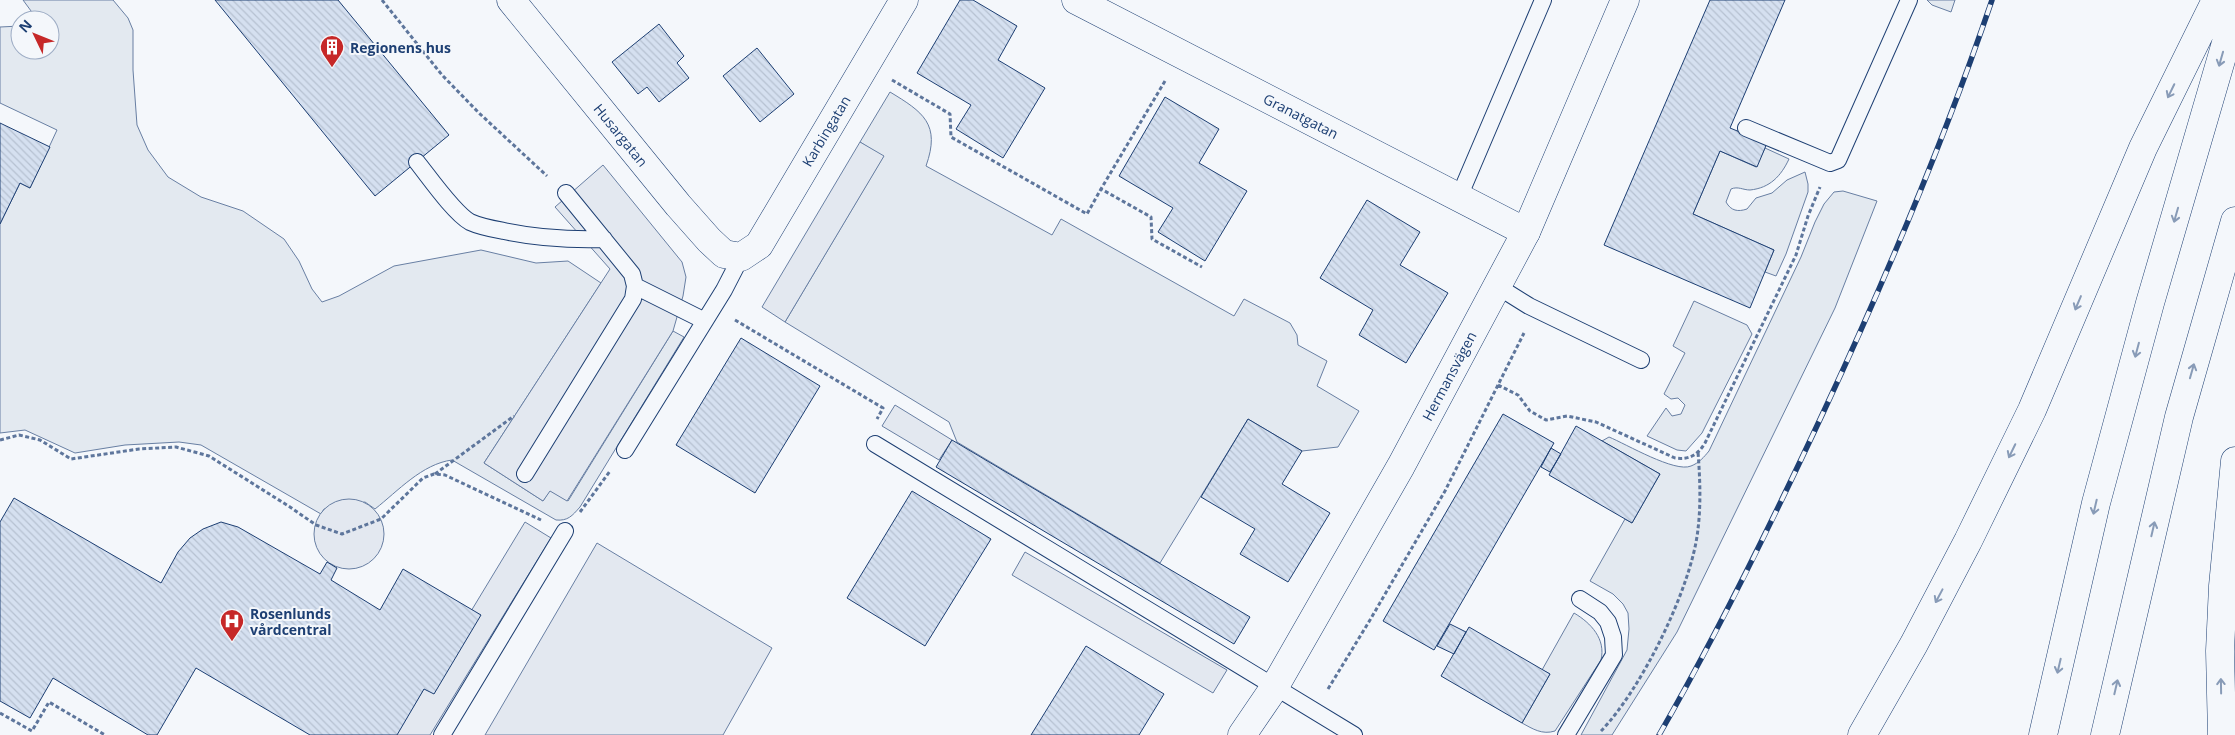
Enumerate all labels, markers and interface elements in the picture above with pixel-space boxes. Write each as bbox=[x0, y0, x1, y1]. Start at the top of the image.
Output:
north arrow bbox=[10, 10, 60, 60]
text: N bbox=[14, 15, 36, 36]
building icon: Regionens hus bbox=[319, 34, 345, 68]
place label: Regionens hus bbox=[350, 38, 451, 57]
one-way arrow bbox=[2216, 50, 2226, 66]
one-way arrow bbox=[2166, 83, 2175, 98]
street label: Granatgatan bbox=[1260, 89, 1342, 143]
street label: Karbingatan bbox=[797, 92, 855, 170]
street label: Husargatan bbox=[590, 100, 652, 170]
one-way arrow bbox=[2170, 206, 2180, 222]
one-way arrow bbox=[2073, 295, 2083, 310]
street label: Hermansvägen bbox=[1417, 328, 1481, 424]
one-way arrow bbox=[2132, 342, 2141, 358]
one-way arrow bbox=[2187, 364, 2197, 380]
one-way arrow bbox=[2007, 443, 2016, 458]
one-way arrow bbox=[2090, 499, 2099, 515]
one-way arrow bbox=[2149, 522, 2158, 538]
one-way arrow bbox=[1934, 589, 1944, 604]
place label: Rosenlunds vårdcentral bbox=[250, 604, 331, 639]
hospital icon: Rosenlunds vårdcentral bbox=[219, 608, 245, 642]
one-way arrow bbox=[2054, 657, 2063, 673]
one-way arrow bbox=[2216, 679, 2226, 695]
one-way arrow bbox=[2112, 680, 2121, 696]

